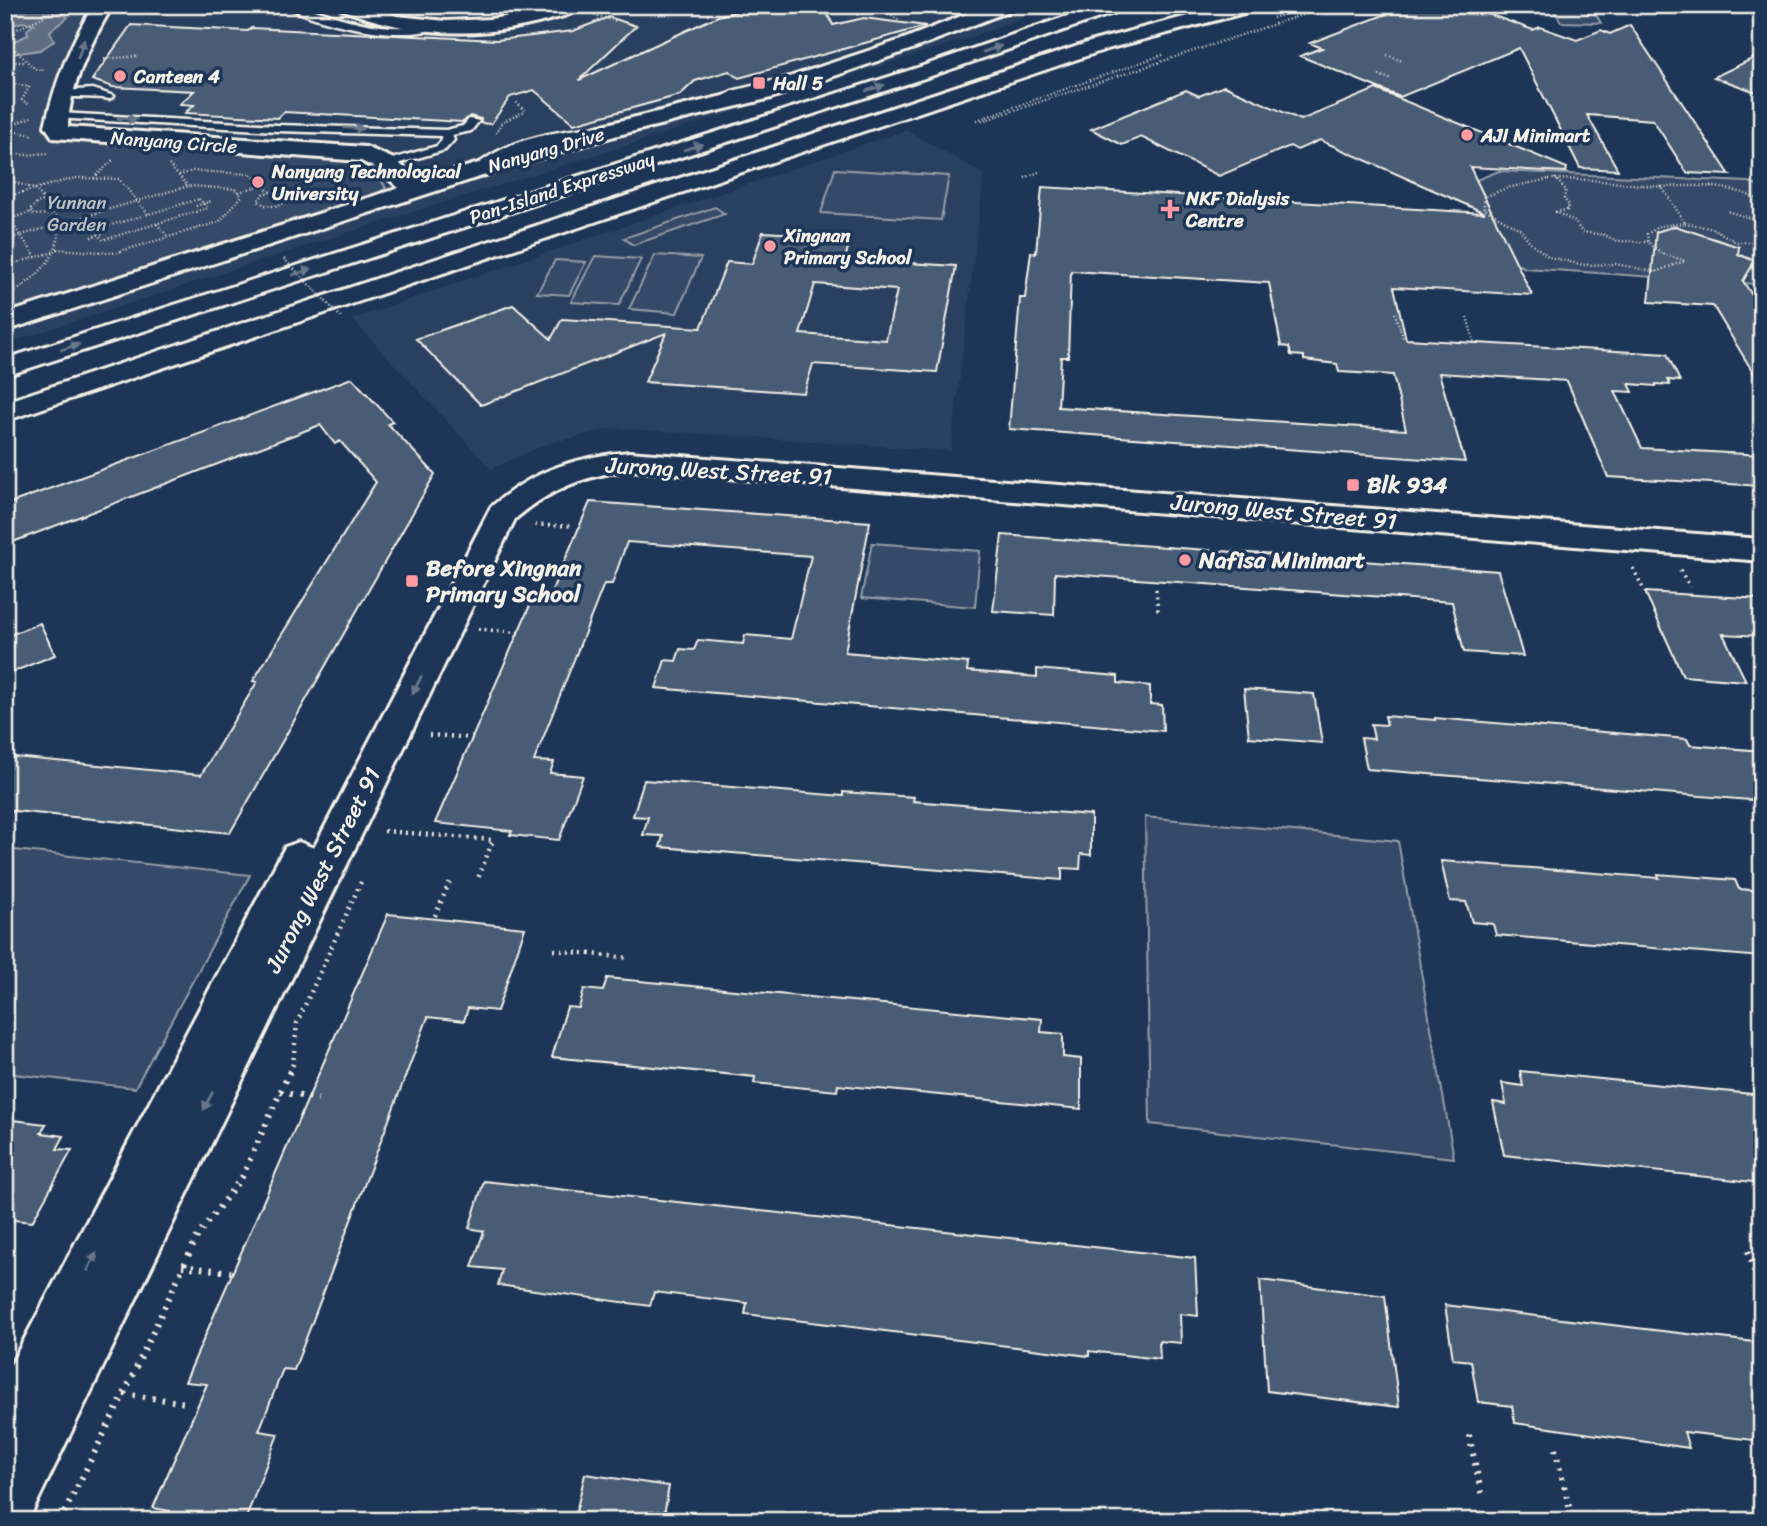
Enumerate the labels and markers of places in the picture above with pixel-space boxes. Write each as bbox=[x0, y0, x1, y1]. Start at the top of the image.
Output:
place label: Canteen 4 bbox=[133, 60, 220, 93]
place label: Hall 5 bbox=[772, 67, 824, 100]
marker: Canteen 4 bbox=[112, 68, 128, 84]
marker: Hall 5 bbox=[751, 75, 767, 91]
place label: AJI Minimart bbox=[1480, 119, 1591, 152]
marker: AJI Minimart bbox=[1459, 127, 1475, 143]
place label: Nanyang Technological University bbox=[271, 155, 462, 210]
marker: Nanyang Technological University bbox=[250, 174, 266, 190]
place label: NKF Dialysis Centre bbox=[1185, 182, 1290, 237]
marker: NKF Dialysis Centre bbox=[1160, 199, 1180, 219]
place label: Xingnan Primary School bbox=[783, 219, 913, 274]
marker: Xingnan Primary School bbox=[762, 238, 778, 254]
place label: Blk 934 bbox=[1367, 465, 1448, 506]
marker: Blk 934 bbox=[1345, 477, 1361, 493]
place label: Nafisa Minimart bbox=[1198, 540, 1365, 581]
place label: Before Xingnan Primary School bbox=[426, 548, 582, 615]
marker: Nafisa Minimart bbox=[1177, 552, 1193, 568]
marker: Before Xingnan Primary School bbox=[404, 573, 420, 589]

